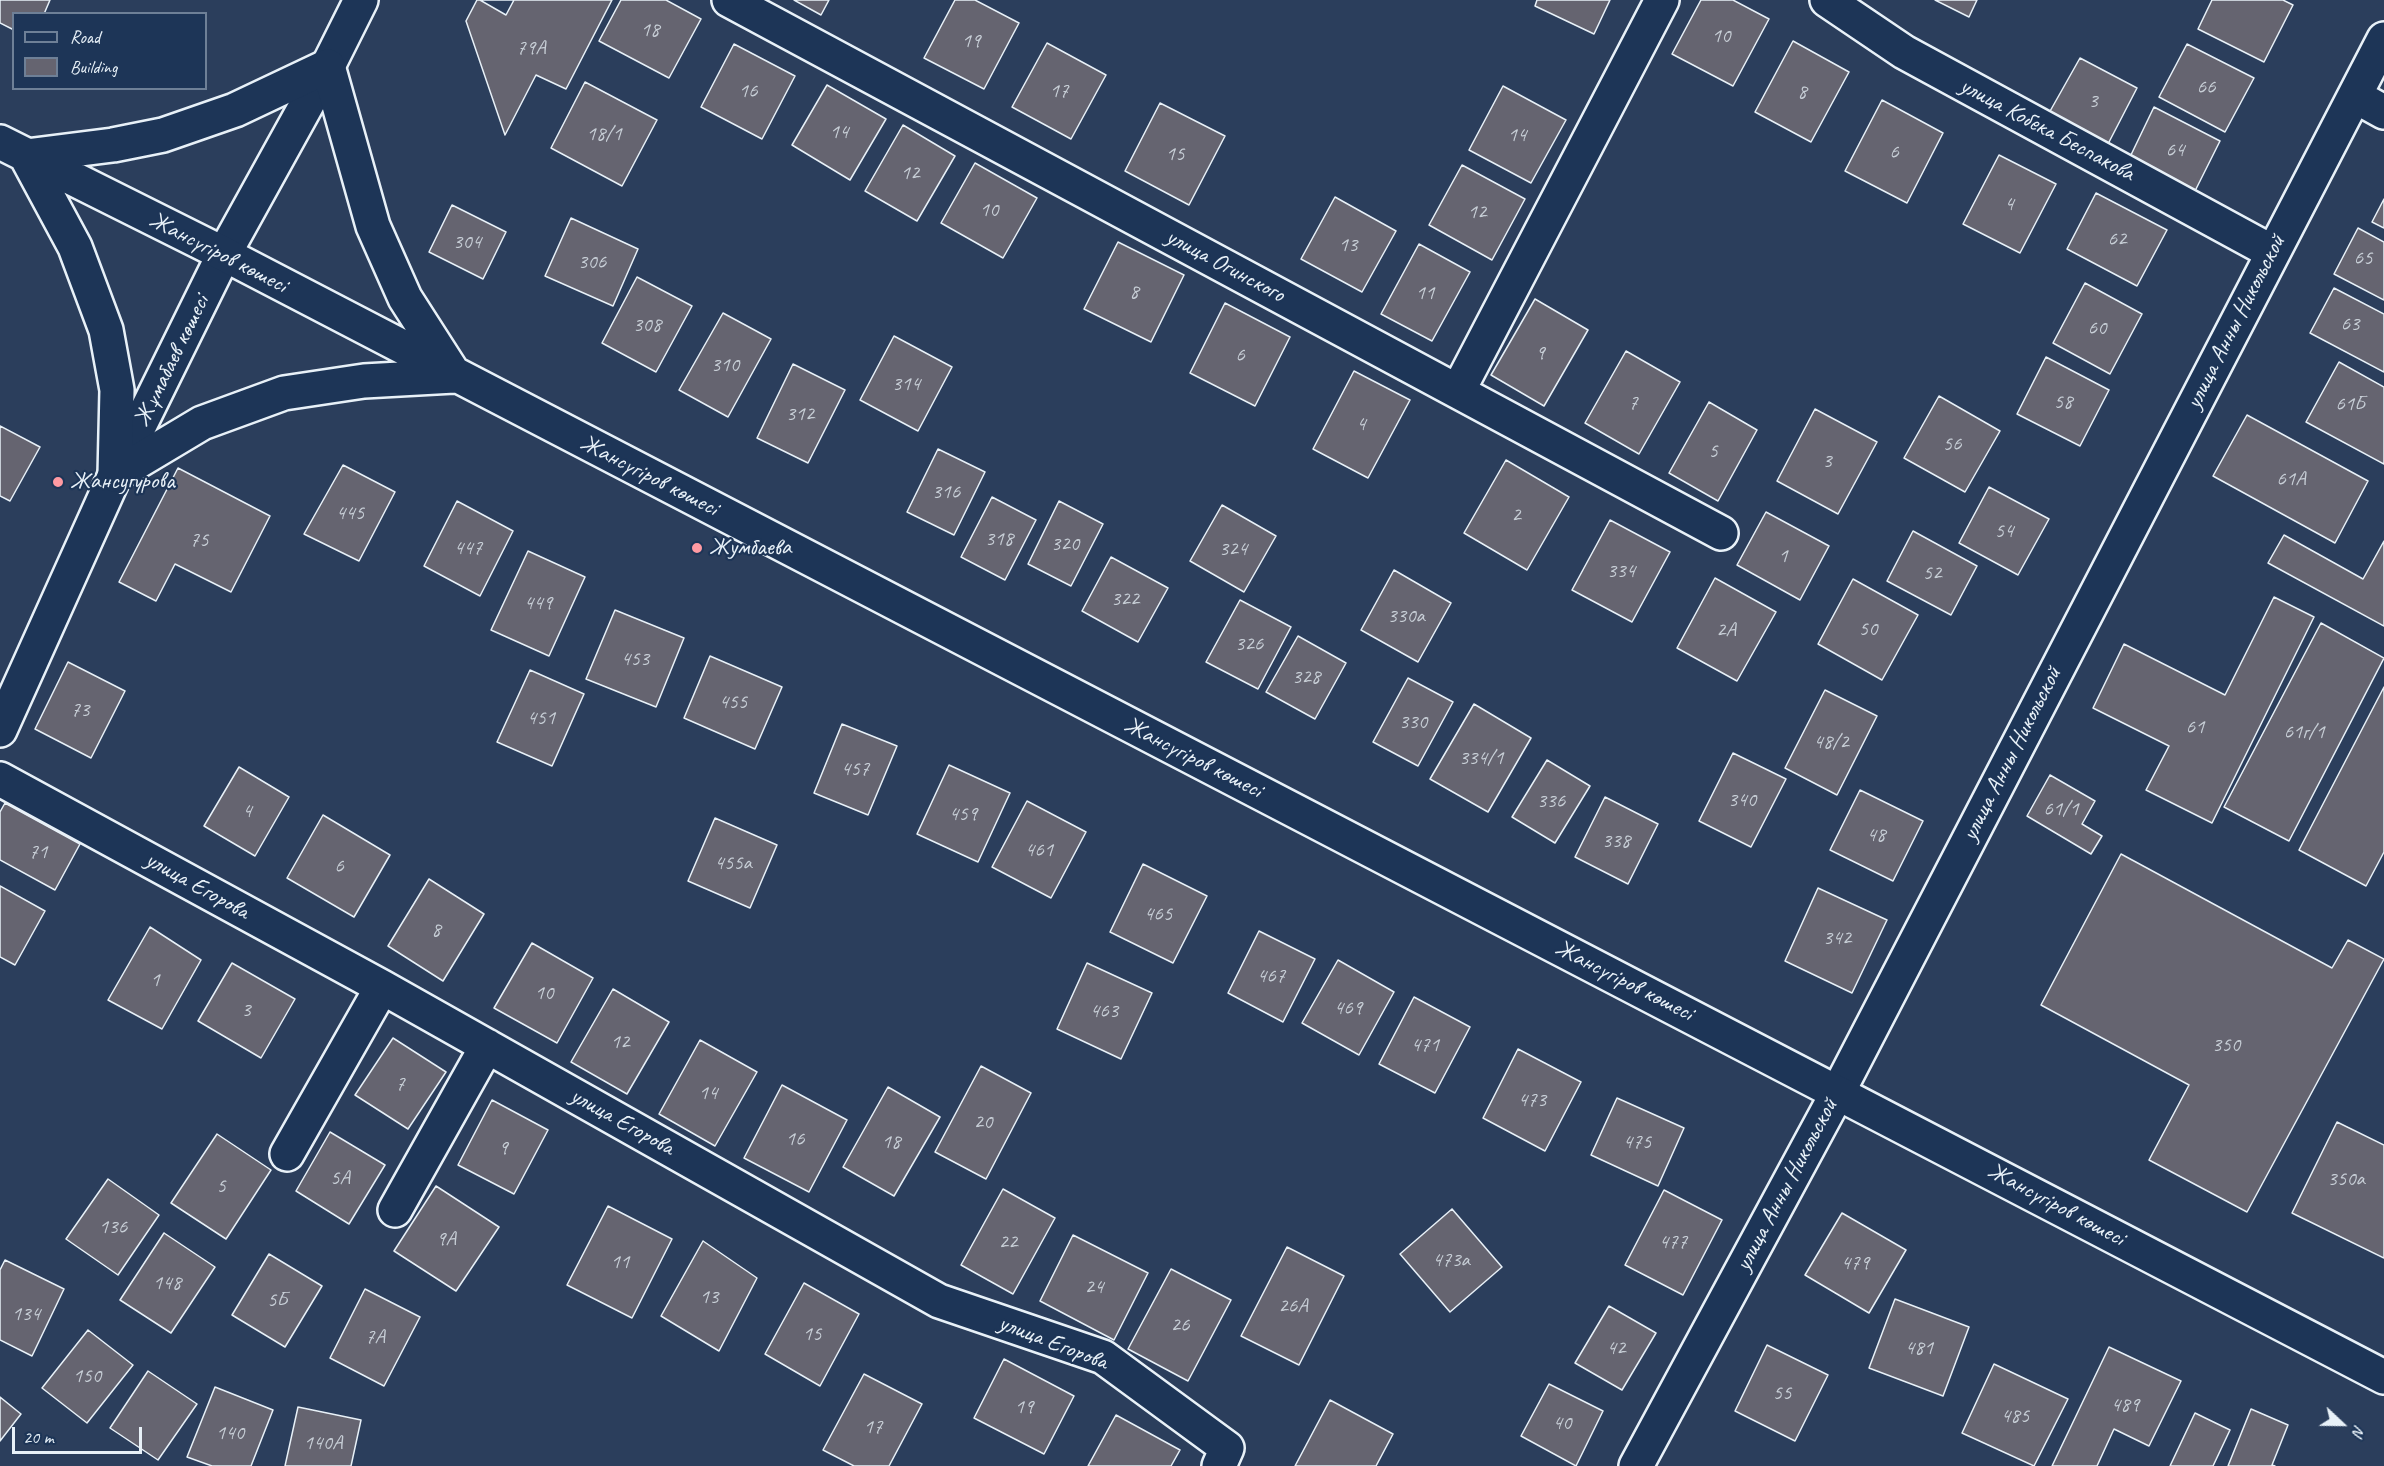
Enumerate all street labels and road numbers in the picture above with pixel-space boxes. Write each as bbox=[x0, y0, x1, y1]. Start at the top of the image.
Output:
street label: улица Кобека Беспакова bbox=[1955, 72, 2139, 188]
street label: Жансүгіров көшесі bbox=[144, 206, 292, 300]
street label: улица Огинского bbox=[1161, 223, 1289, 309]
street label: улица Анны Никольской bbox=[2180, 230, 2292, 414]
street label: Жұмабаев көшесі bbox=[128, 291, 216, 431]
street label: Жансүгіров көшесі bbox=[575, 429, 723, 523]
street label: улица Анны Никольской bbox=[1956, 662, 2068, 846]
street label: Жансүгіров көшесі bbox=[1119, 711, 1267, 805]
street label: улица Егорова bbox=[140, 846, 254, 926]
street label: Жансүгіров көшесі bbox=[1550, 934, 1698, 1028]
street label: улица Егорова bbox=[565, 1082, 679, 1162]
street label: улица Анны Никольской bbox=[1729, 1094, 1845, 1276]
street label: Жансүгіров көшесі bbox=[1982, 1157, 2130, 1253]
street label: улица Егорова bbox=[994, 1309, 1112, 1377]

